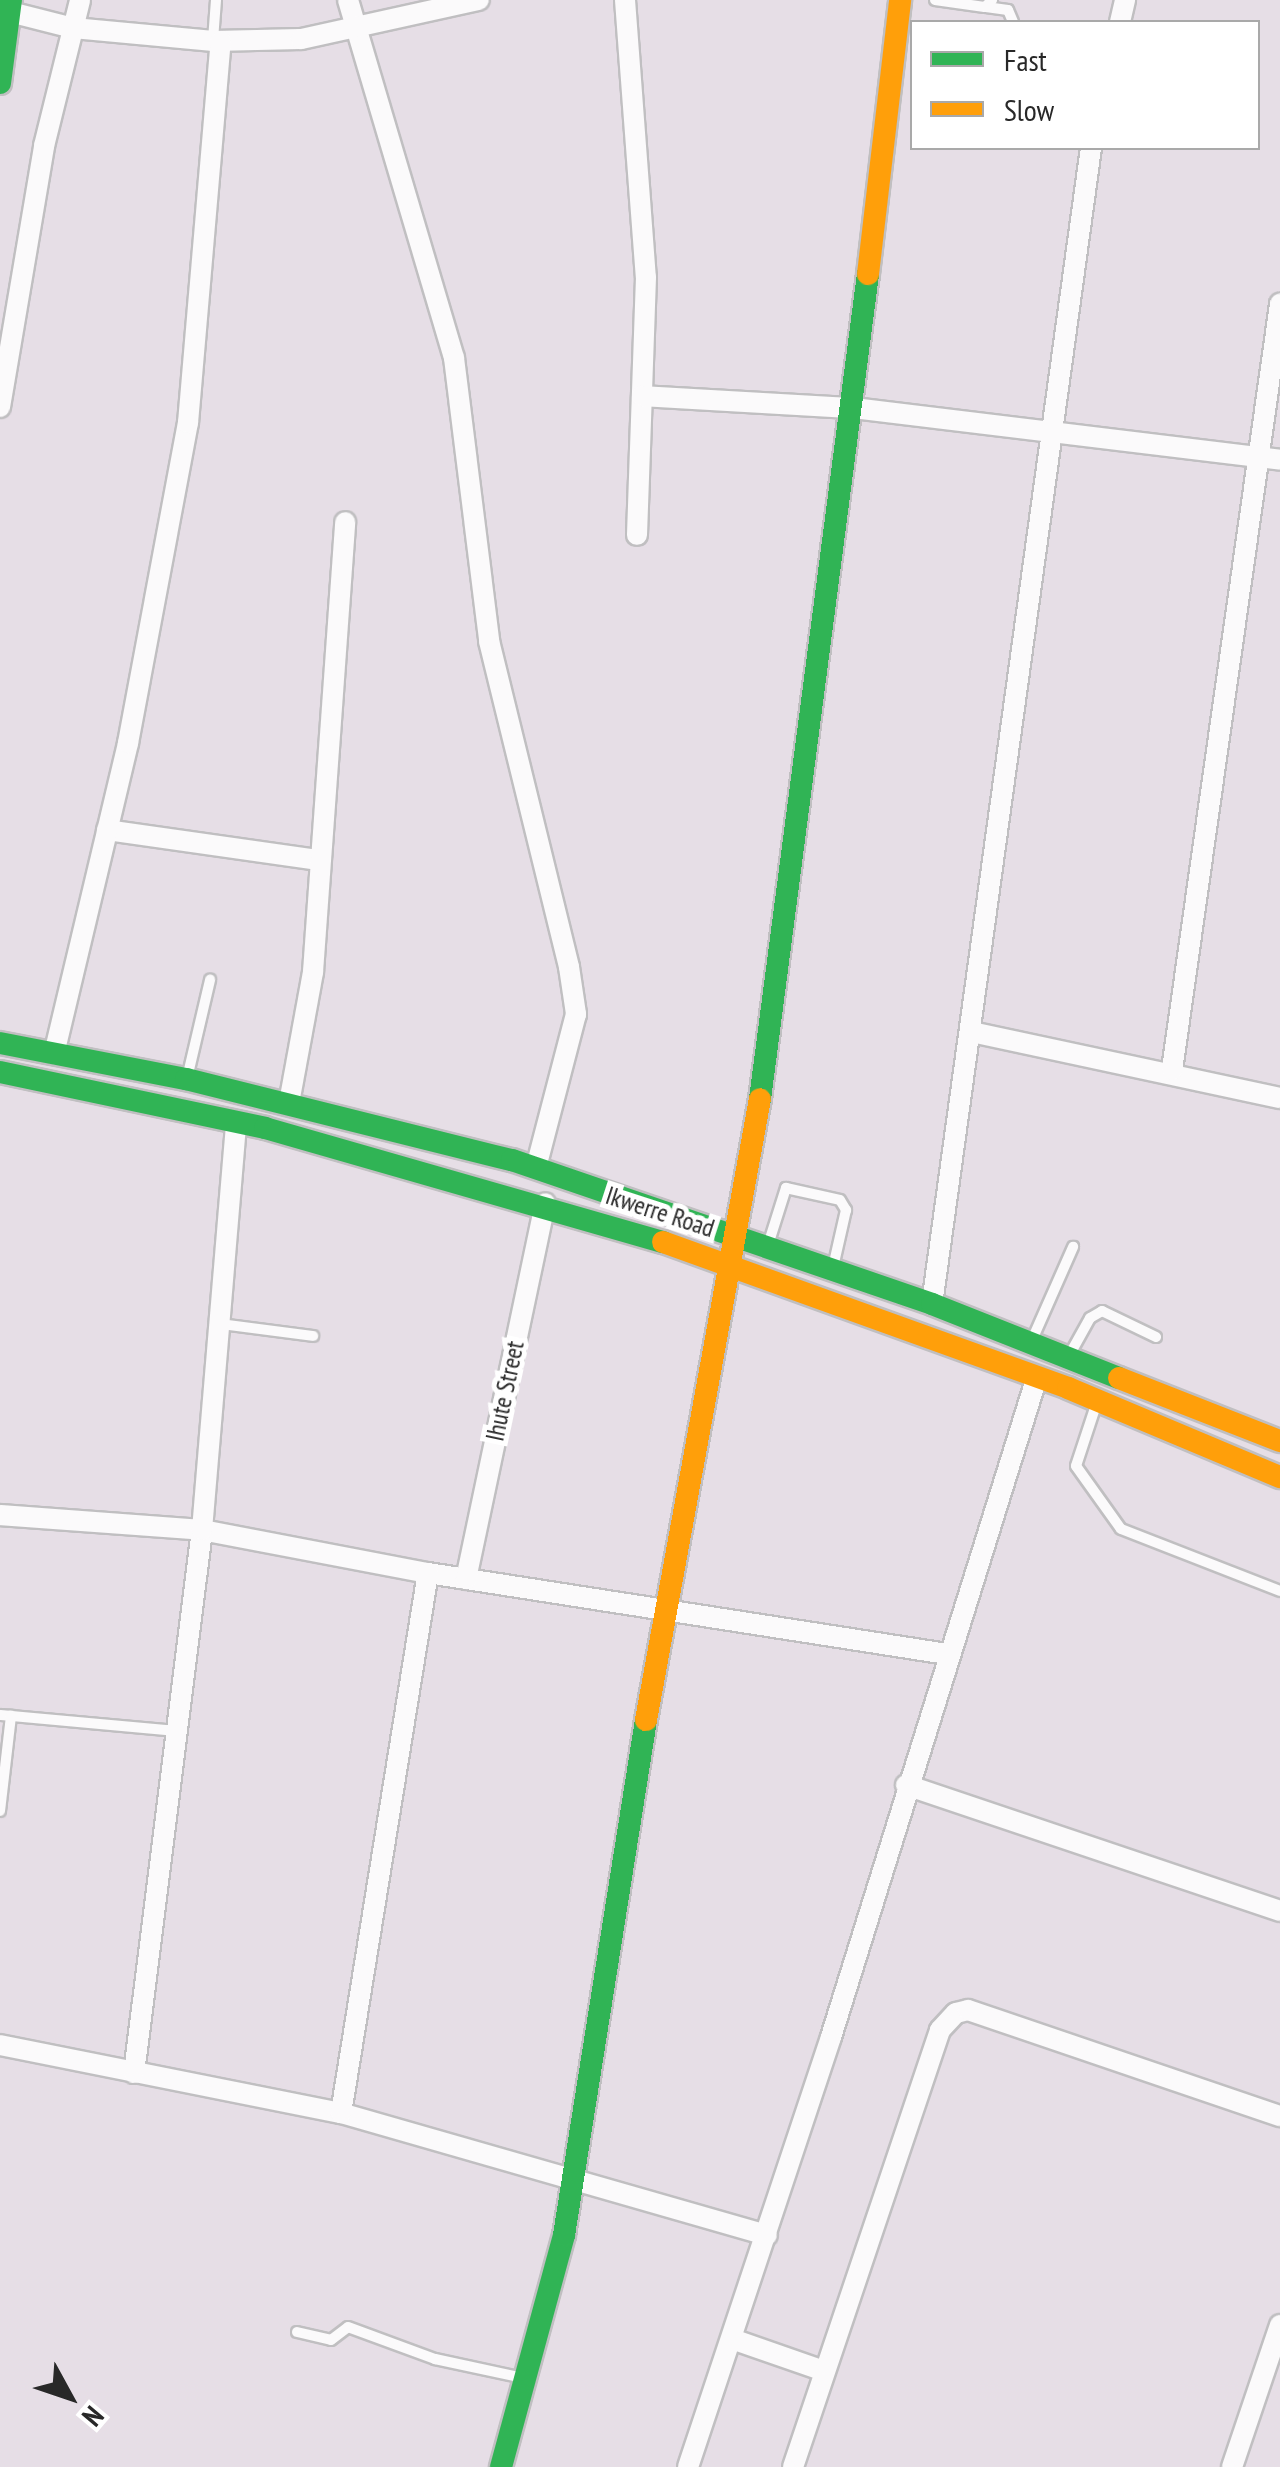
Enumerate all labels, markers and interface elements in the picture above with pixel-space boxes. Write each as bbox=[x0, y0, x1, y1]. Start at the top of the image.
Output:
legend bbox=[910, 20, 1260, 150]
text: Fast bbox=[1004, 40, 1047, 79]
text: Slow bbox=[1004, 90, 1054, 129]
street label: Ikwerre Road bbox=[602, 1180, 718, 1244]
street label: Ihute Street bbox=[480, 1338, 530, 1444]
north arrow bbox=[20, 2347, 120, 2447]
text: N bbox=[74, 2399, 112, 2434]

